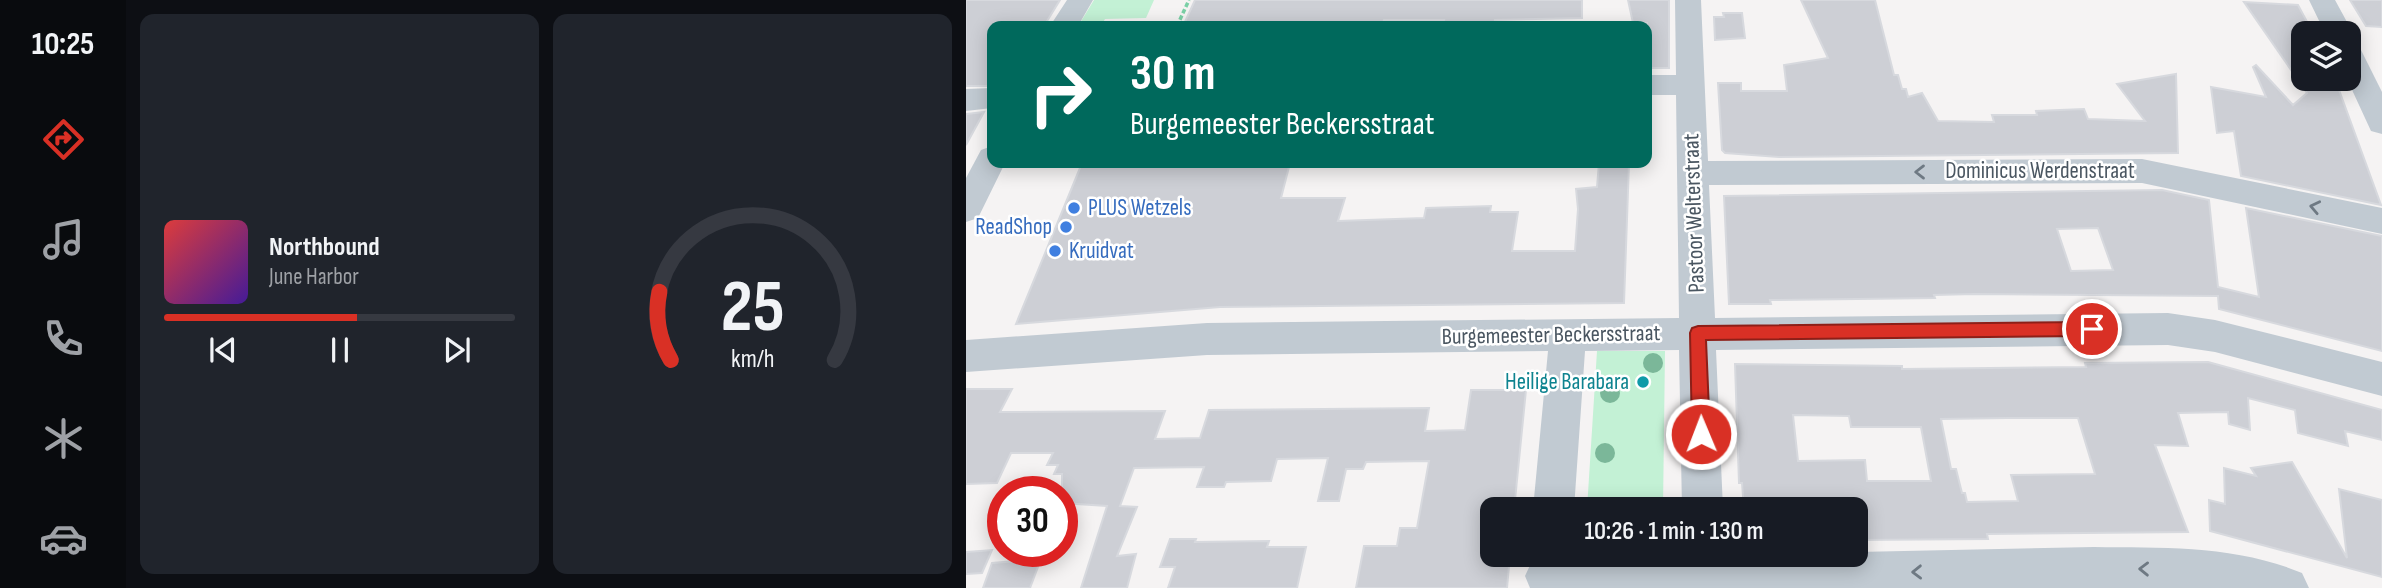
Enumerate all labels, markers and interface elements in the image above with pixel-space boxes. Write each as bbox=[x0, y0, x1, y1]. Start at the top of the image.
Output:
map controls bbox=[2291, 21, 2361, 91]
button: layers bbox=[2291, 21, 2361, 91]
text: 10:25 bbox=[32, 25, 94, 64]
text: 30 m bbox=[1130, 45, 1215, 104]
icon: right bbox=[1015, 49, 1106, 140]
text: Burgemeester Beckersstraat bbox=[1130, 105, 1434, 144]
icon: directions bbox=[39, 115, 88, 164]
street label: Pastoor Welterstraat bbox=[1677, 133, 1711, 293]
street label: Dominicus Werdenstraat bbox=[1945, 157, 2135, 185]
one-way arrow bbox=[1914, 164, 1925, 180]
place label: PLUS Wetzels bbox=[1088, 194, 1191, 222]
marker: PLUS Wetzels bbox=[1066, 200, 1082, 216]
one-way arrow bbox=[2309, 201, 2321, 215]
place label: ReadShop bbox=[975, 213, 1052, 241]
icon: music bbox=[39, 215, 88, 264]
marker: ReadShop bbox=[1058, 219, 1074, 235]
text: Northbound bbox=[269, 232, 380, 263]
place label: Kruidvat bbox=[1069, 237, 1134, 265]
marker: Kruidvat bbox=[1047, 243, 1063, 259]
text: June Harbor bbox=[269, 263, 359, 291]
text: 25 bbox=[721, 264, 784, 352]
pin bbox=[2062, 299, 2122, 359]
icon: arrive bbox=[2073, 310, 2111, 348]
icon: phone bbox=[39, 314, 88, 363]
street label: Burgemeester Beckersstraat bbox=[1441, 319, 1661, 351]
icon: previous bbox=[204, 331, 242, 369]
icon: pause bbox=[321, 331, 359, 369]
icon: next bbox=[438, 331, 476, 369]
text: km/h bbox=[731, 344, 774, 375]
place label: Heilige Barabara bbox=[1505, 368, 1629, 396]
marker: Heilige Barabara bbox=[1635, 374, 1651, 390]
position arrow bbox=[1664, 397, 1738, 471]
icon: climate bbox=[39, 414, 88, 463]
speed limit sign: 30 bbox=[987, 476, 1078, 567]
icon: car bbox=[39, 514, 88, 563]
text: 10:26 · 1 min · 130 m bbox=[1584, 516, 1764, 547]
one-way arrow bbox=[2138, 561, 2149, 577]
one-way arrow bbox=[1911, 564, 1921, 580]

